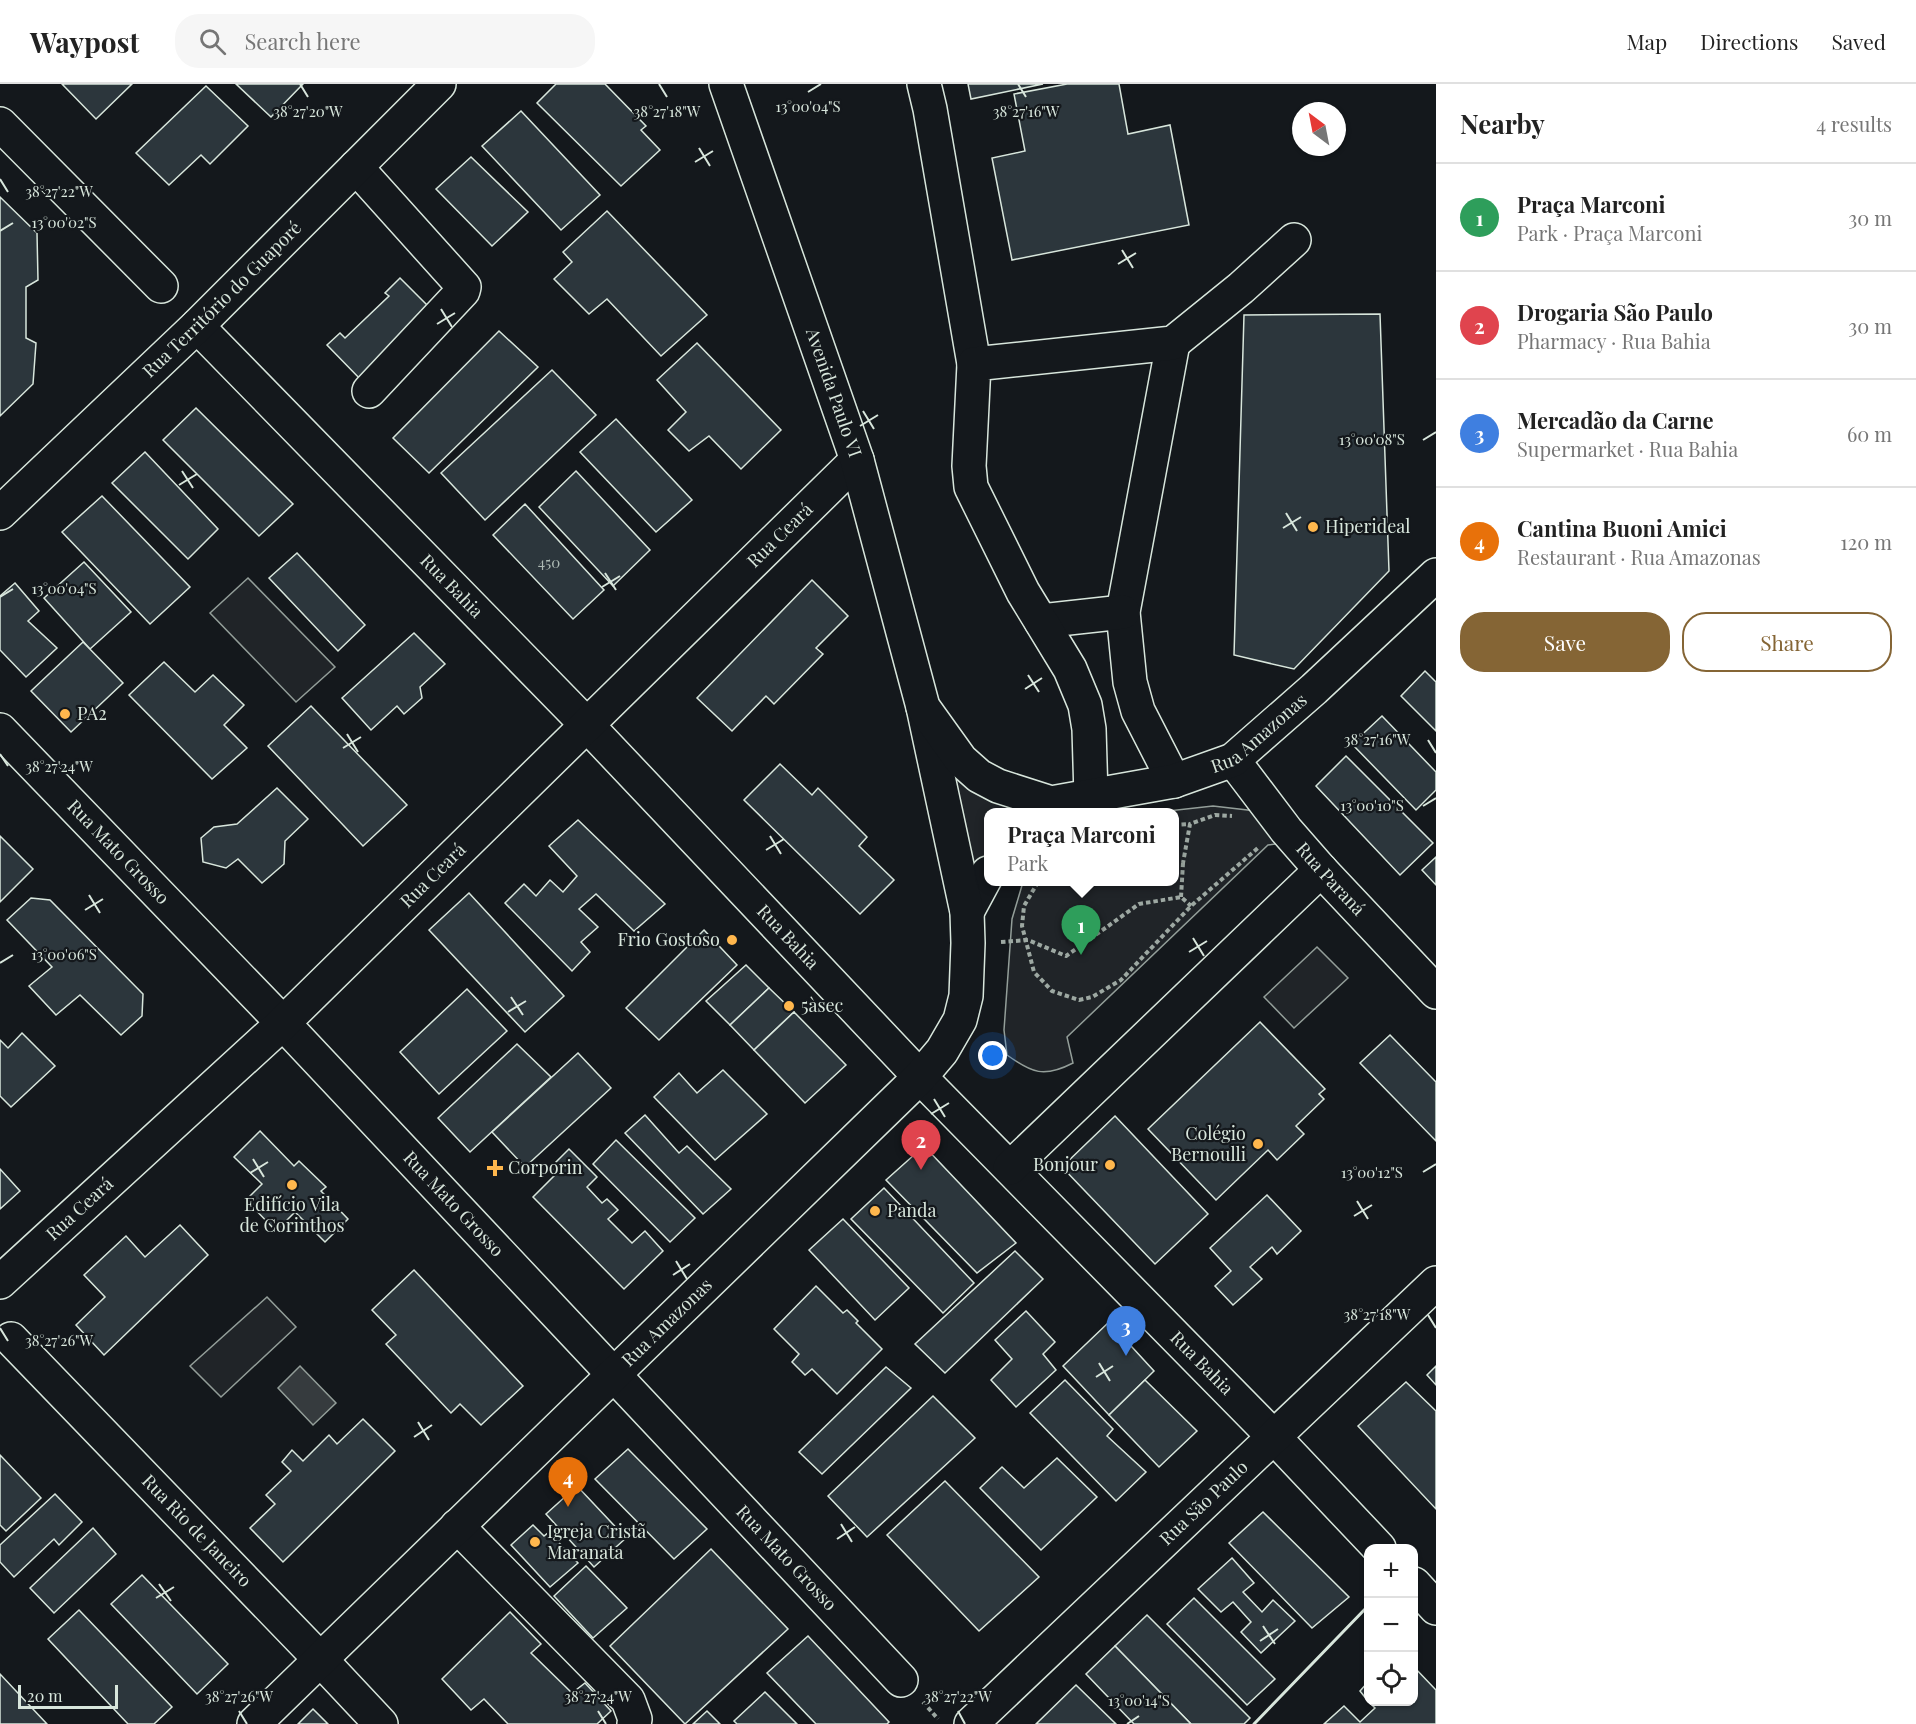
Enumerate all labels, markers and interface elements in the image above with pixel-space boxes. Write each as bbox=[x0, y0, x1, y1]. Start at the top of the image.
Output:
search box bbox=[175, 14, 595, 68]
text: Waypost bbox=[30, 23, 139, 60]
icon: search bbox=[196, 25, 229, 58]
text: Search here bbox=[244, 26, 361, 56]
text: Map bbox=[1626, 27, 1667, 55]
text: Directions bbox=[1700, 27, 1798, 55]
text: Saved bbox=[1831, 27, 1886, 55]
text: 13°00'04"S bbox=[775, 96, 841, 116]
text: 38°27'20"W bbox=[273, 101, 343, 121]
text: 38°27'18"W bbox=[634, 101, 701, 121]
text: 38°27'16"W bbox=[993, 101, 1060, 121]
north arrow bbox=[1292, 102, 1346, 156]
text: Nearby bbox=[1460, 106, 1545, 141]
text: 4 results bbox=[1816, 110, 1892, 137]
text: 38°27'22"W bbox=[25, 181, 93, 201]
text: Praça Marconi bbox=[1517, 189, 1666, 219]
text: 1 bbox=[1476, 204, 1483, 231]
text: 30 m bbox=[1848, 204, 1892, 231]
text: 13°00'02"S bbox=[31, 212, 97, 232]
street label: Rua Território do Guaporé bbox=[137, 216, 306, 383]
text: Park · Praça Marconi bbox=[1517, 219, 1702, 246]
text: Drogaria São Paulo bbox=[1517, 297, 1713, 327]
text: 2 bbox=[1474, 312, 1485, 339]
text: 30 m bbox=[1848, 312, 1892, 339]
street label: Avenida Paulo VI bbox=[801, 324, 868, 460]
text: Pharmacy · Rua Bahia bbox=[1517, 327, 1711, 354]
text: Mercadão da Carne bbox=[1517, 405, 1714, 435]
text: 3 bbox=[1475, 420, 1484, 447]
text: 60 m bbox=[1847, 420, 1892, 447]
text: 13°00'08"S bbox=[1339, 429, 1405, 449]
text: Supermarket · Rua Bahia bbox=[1517, 435, 1738, 462]
street label: Rua Ceará bbox=[741, 497, 817, 572]
text: Cantina Buoni Amici bbox=[1517, 513, 1727, 543]
place label: Hiperideal bbox=[1325, 514, 1410, 538]
marker: Hiperideal bbox=[1306, 520, 1320, 534]
text: 4 bbox=[1474, 528, 1485, 555]
text: 120 m bbox=[1840, 528, 1892, 555]
text: Restaurant · Rua Amazonas bbox=[1517, 543, 1761, 570]
street label: Rua Bahia bbox=[415, 548, 489, 623]
house number: 450 bbox=[538, 552, 560, 572]
text: 13°00'04"S bbox=[31, 578, 97, 598]
button: Save bbox=[1460, 612, 1670, 672]
button: Share bbox=[1682, 612, 1892, 672]
street label: Rua Amazonas bbox=[1207, 688, 1312, 778]
place label: PA2 bbox=[77, 701, 107, 725]
marker: PA2 bbox=[58, 707, 72, 721]
text: 38°27'16"W bbox=[1344, 729, 1411, 749]
text: 38°27'24"W bbox=[25, 756, 93, 776]
street label: Rua Mato Grosso bbox=[63, 794, 175, 909]
text: 13°00'10"S bbox=[1340, 795, 1404, 815]
popup bbox=[984, 808, 1179, 886]
text: Praça Marconi bbox=[1007, 819, 1156, 849]
street label: Rua Ceará bbox=[395, 837, 470, 913]
street label: Rua Paraná bbox=[1291, 837, 1371, 920]
text: Park bbox=[1007, 849, 1048, 876]
street label: Rua Bahia bbox=[752, 899, 825, 974]
pin: 1 bbox=[1062, 906, 1100, 955]
place label: Frio Gostoso bbox=[617, 927, 720, 951]
marker: Frio Gostoso bbox=[725, 933, 739, 947]
text: 13°00'06"S bbox=[31, 944, 97, 964]
place label: 5àsec bbox=[801, 993, 844, 1017]
marker: 5àsec bbox=[782, 999, 796, 1013]
your location bbox=[978, 1041, 1007, 1070]
pin: 2 bbox=[902, 1120, 940, 1170]
place label: Colégio Bernoulli bbox=[1171, 1121, 1246, 1166]
marker: Colégio Bernoulli bbox=[1251, 1137, 1265, 1151]
street label: Rua Mato Grosso bbox=[398, 1145, 510, 1262]
place label: Bonjour bbox=[1033, 1152, 1098, 1176]
place label: Corporin bbox=[508, 1155, 583, 1179]
marker: Bonjour bbox=[1103, 1158, 1117, 1172]
marker: Corporin bbox=[486, 1159, 504, 1177]
text: 13°00'12"S bbox=[1341, 1162, 1403, 1182]
street label: Rua Ceará bbox=[40, 1172, 118, 1245]
marker: Edifício Vila de Corinthos bbox=[285, 1178, 299, 1192]
place label: Edifício Vila de Corinthos bbox=[239, 1192, 345, 1237]
place label: Panda bbox=[887, 1198, 937, 1222]
marker: Panda bbox=[868, 1204, 882, 1218]
street label: Rua Amazonas bbox=[616, 1272, 717, 1371]
text: 38°27'18"W bbox=[1344, 1304, 1411, 1324]
pin: 3 bbox=[1106, 1306, 1146, 1356]
street label: Rua Bahia bbox=[1165, 1325, 1239, 1400]
text: 38°27'26"W bbox=[25, 1330, 93, 1350]
street label: Rua São Paulo bbox=[1154, 1455, 1253, 1550]
pin: 4 bbox=[548, 1458, 588, 1507]
street label: Rua Rio de Janeiro bbox=[137, 1469, 257, 1592]
street label: Rua Mato Grosso bbox=[731, 1499, 843, 1616]
place label: Igreja Cristã Maranata bbox=[547, 1519, 646, 1564]
marker: Igreja Cristã Maranata bbox=[528, 1535, 542, 1549]
map controls bbox=[1364, 1544, 1418, 1706]
button: + bbox=[1364, 1544, 1418, 1598]
button: − bbox=[1364, 1598, 1418, 1652]
button: locate bbox=[1364, 1652, 1418, 1706]
scale bar bbox=[18, 1682, 118, 1710]
text: 20 m bbox=[27, 1685, 62, 1706]
text: 38°27'26"W bbox=[205, 1686, 273, 1706]
text: 38°27'24"W bbox=[564, 1686, 632, 1706]
text: 38°27'22"W bbox=[924, 1686, 992, 1706]
text: 13°00'14"S bbox=[1108, 1690, 1170, 1710]

